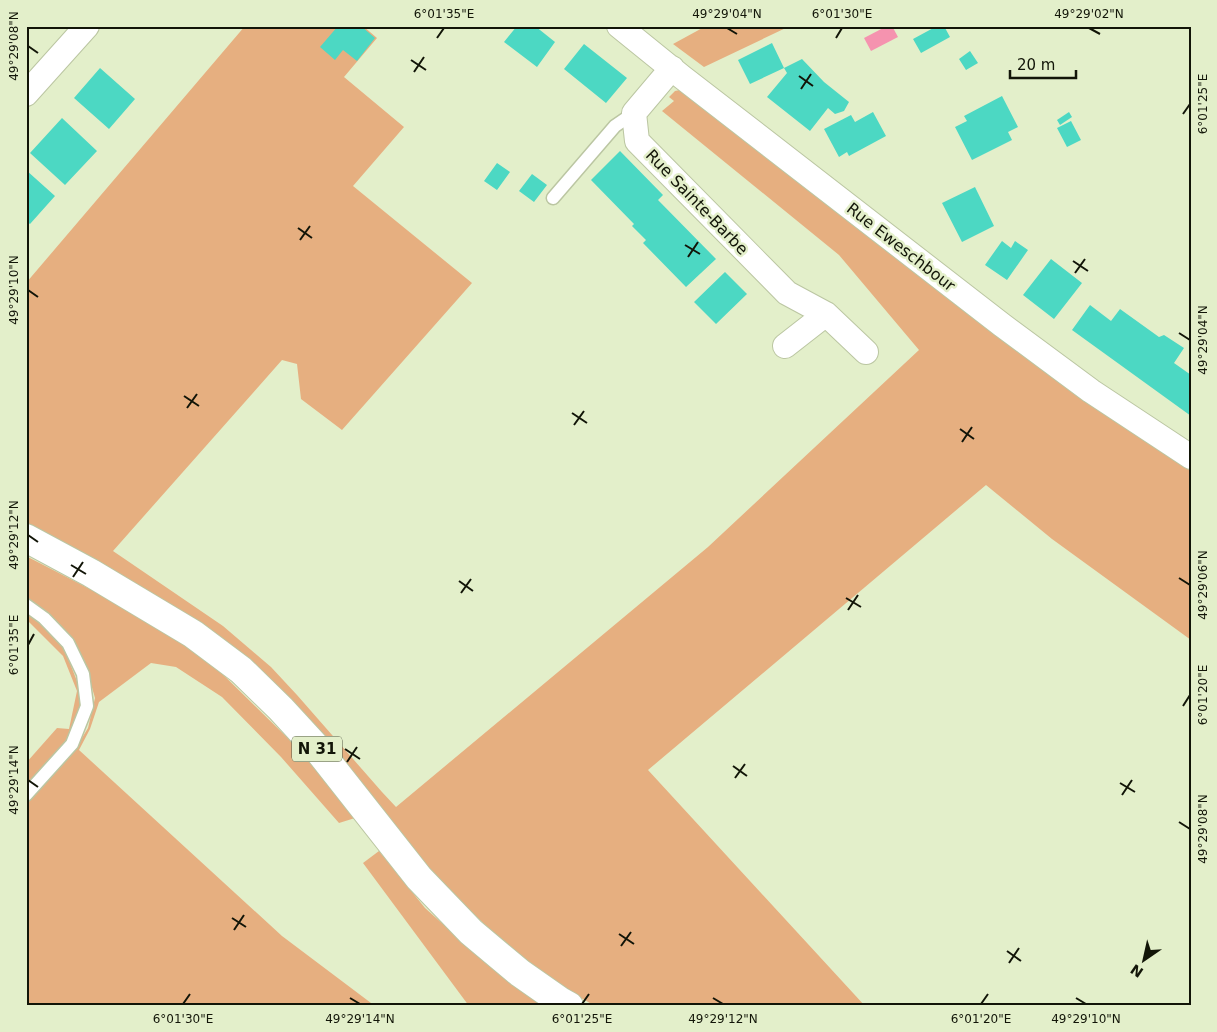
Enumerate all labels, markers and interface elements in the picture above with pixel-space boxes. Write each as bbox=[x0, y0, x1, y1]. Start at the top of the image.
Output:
text: 6°01'35"E bbox=[414, 7, 474, 21]
text: 49°29'04"N bbox=[692, 7, 762, 21]
text: 6°01'30"E bbox=[812, 7, 872, 21]
text: 49°29'02"N bbox=[1054, 7, 1124, 21]
text: 49°29'08"N bbox=[7, 11, 21, 81]
scale bar bbox=[1010, 48, 1076, 80]
text: 20 m bbox=[1017, 56, 1055, 74]
text: 6°01'25"E bbox=[1196, 74, 1210, 134]
street label: Rue Sainte-Barbe bbox=[642, 146, 752, 258]
street label: Rue Eweschbour bbox=[843, 199, 959, 296]
text: 49°29'10"N bbox=[7, 255, 21, 325]
text: 49°29'04"N bbox=[1196, 305, 1210, 375]
text: 49°29'12"N bbox=[7, 500, 21, 570]
text: 49°29'06"N bbox=[1196, 550, 1210, 620]
text: 6°01'35"E bbox=[7, 615, 21, 675]
text: 6°01'20"E bbox=[1196, 665, 1210, 725]
road number: N 31 bbox=[292, 736, 342, 762]
text: 49°29'14"N bbox=[7, 745, 21, 815]
text: 49°29'08"N bbox=[1196, 794, 1210, 864]
north arrow bbox=[1120, 934, 1170, 984]
text: N bbox=[1127, 961, 1146, 981]
text: 6°01'30"E bbox=[153, 1012, 213, 1026]
text: 49°29'14"N bbox=[325, 1012, 395, 1026]
text: 6°01'25"E bbox=[552, 1012, 612, 1026]
text: 49°29'12"N bbox=[688, 1012, 758, 1026]
text: 6°01'20"E bbox=[951, 1012, 1011, 1026]
text: 49°29'10"N bbox=[1051, 1012, 1121, 1026]

